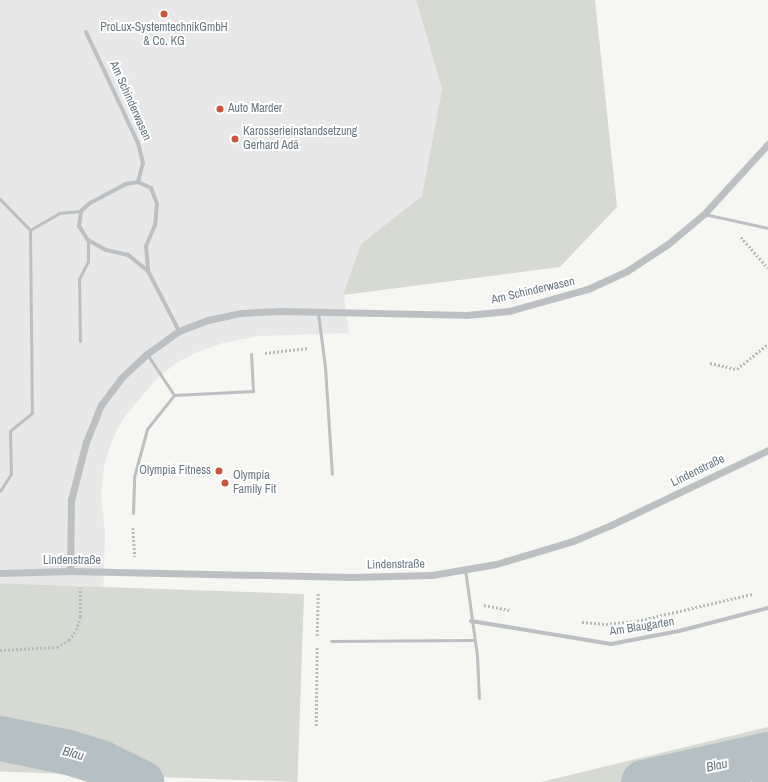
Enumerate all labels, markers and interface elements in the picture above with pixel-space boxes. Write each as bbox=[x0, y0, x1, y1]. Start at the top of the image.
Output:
marker: ProLux-SystemtechnikGmbH & Co. KG bbox=[159, 9, 169, 19]
place label: ProLux-SystemtechnikGmbH & Co. KG bbox=[100, 21, 228, 49]
street label: Am Schinderwasen bbox=[106, 59, 154, 143]
place label: Auto Marder bbox=[228, 102, 282, 116]
marker: Auto Marder bbox=[215, 104, 225, 114]
place label: Karosserieinstandsetzung Gerhard Adä bbox=[243, 125, 357, 153]
marker: Karosserieinstandsetzung Gerhard Adä bbox=[230, 134, 240, 144]
street label: Am Schinderwasen bbox=[490, 274, 576, 308]
street label: Lindenstraße bbox=[669, 452, 727, 490]
place label: Olympia Fitness bbox=[139, 464, 211, 478]
marker: Olympia Fitness bbox=[214, 466, 224, 476]
place label: Olympia Family Fit bbox=[233, 469, 276, 497]
marker: Olympia Family Fit bbox=[220, 478, 230, 488]
street label: Lindenstraße bbox=[43, 554, 101, 568]
street label: Lindenstraße bbox=[367, 557, 425, 573]
street label: Am Blaugarten bbox=[609, 615, 675, 639]
water label: Blau bbox=[61, 744, 85, 764]
water label: Blau bbox=[705, 756, 729, 776]

